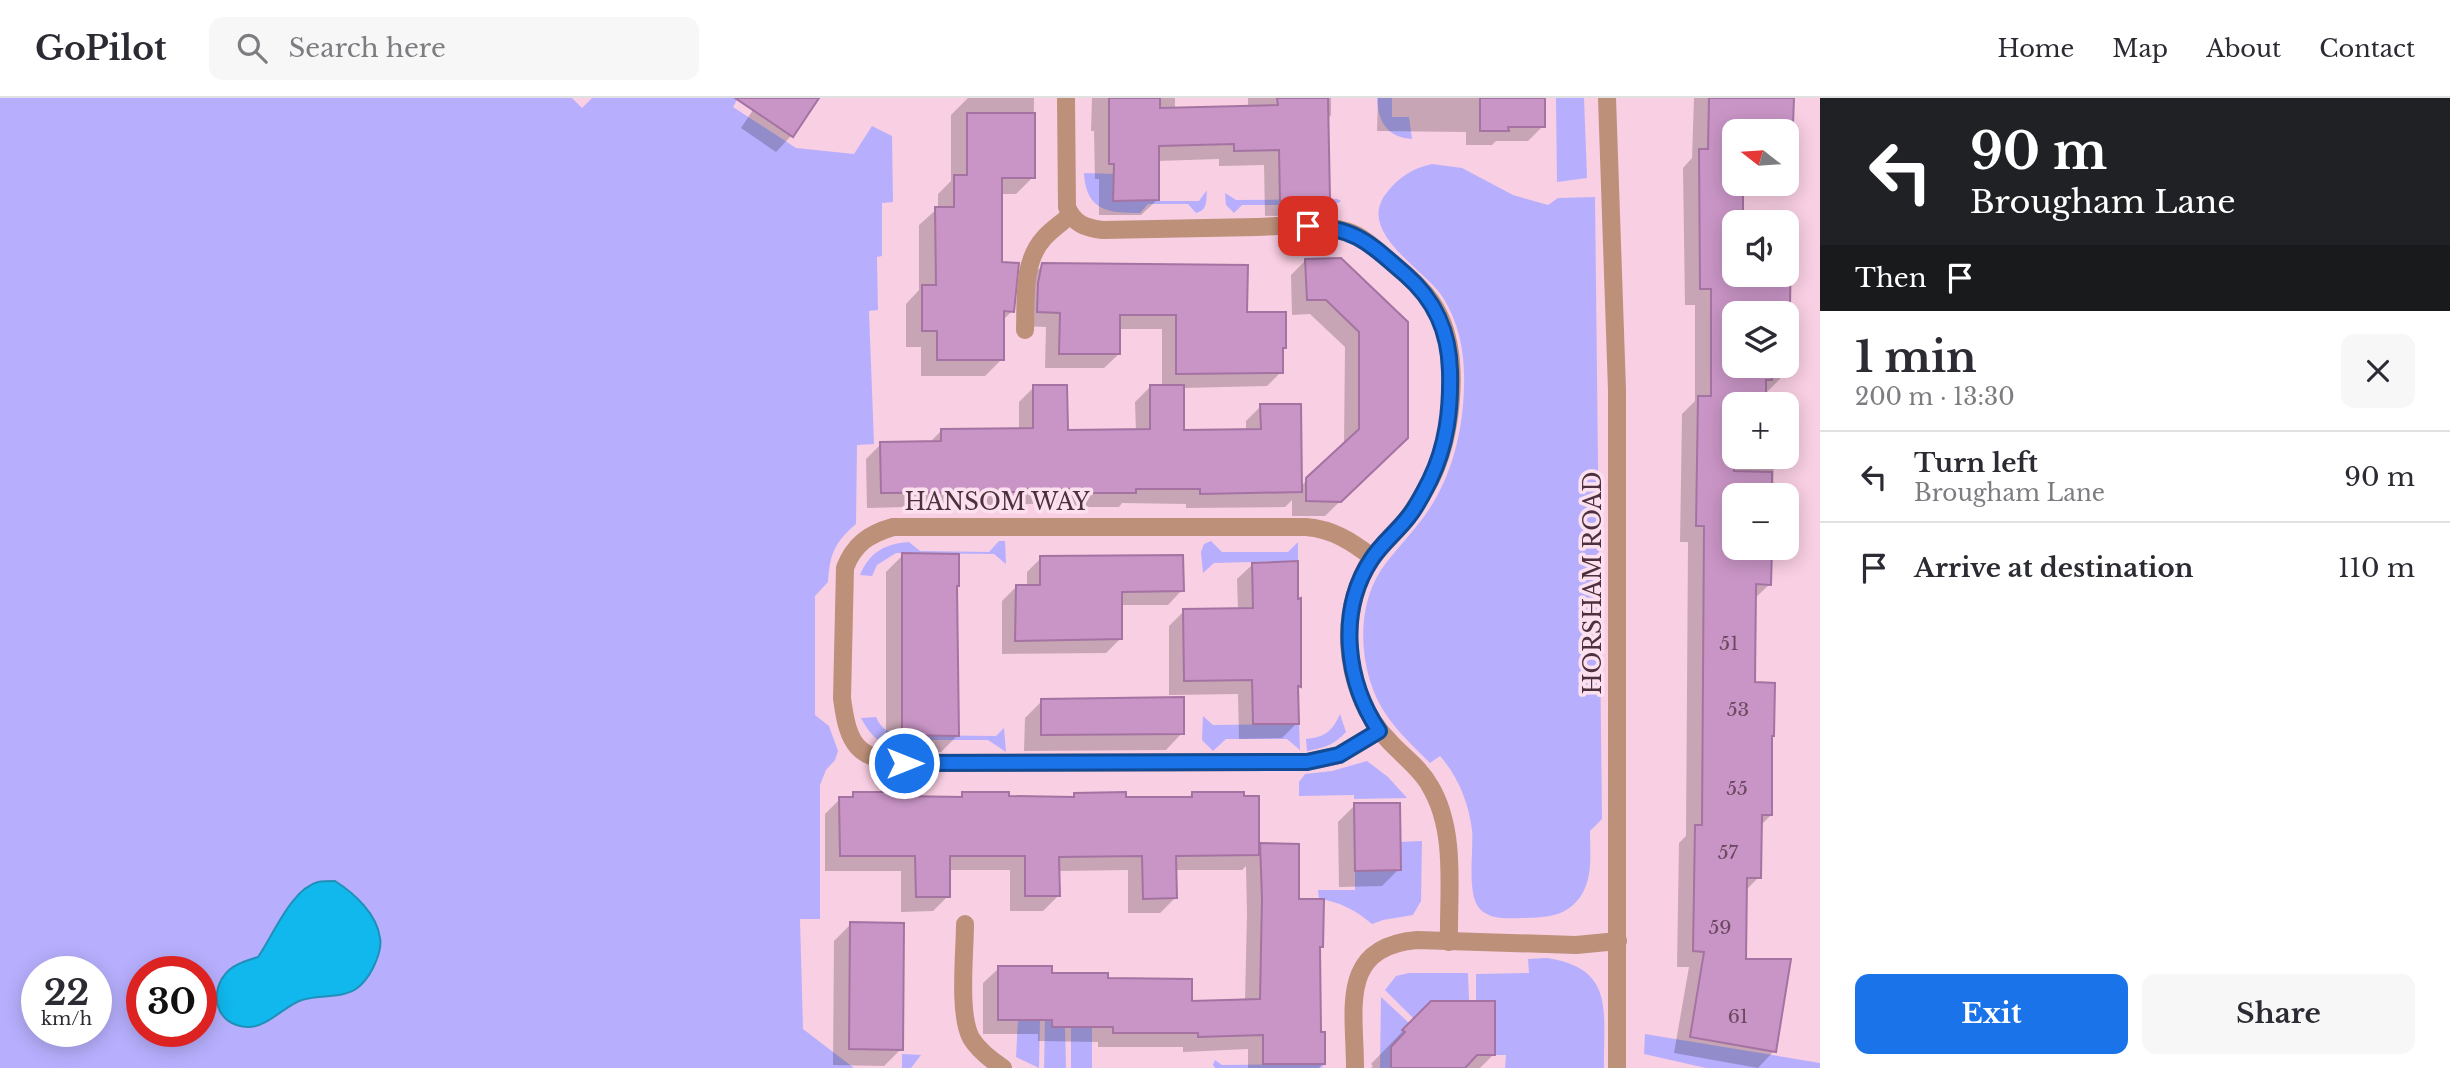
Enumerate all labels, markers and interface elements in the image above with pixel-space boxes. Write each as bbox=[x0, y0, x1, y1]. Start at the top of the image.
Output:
search box bbox=[209, 17, 699, 80]
text: GoPilot bbox=[35, 28, 167, 69]
icon: search bbox=[233, 29, 271, 67]
text: Search here bbox=[289, 32, 446, 64]
text: Home bbox=[1998, 34, 2074, 63]
text: Map bbox=[2112, 34, 2168, 63]
text: About bbox=[2206, 34, 2281, 63]
text: Contact bbox=[2319, 34, 2415, 63]
north arrow bbox=[1722, 119, 1799, 196]
map controls bbox=[1722, 119, 1799, 560]
text: 90 m bbox=[1970, 121, 2107, 182]
icon: left bbox=[1855, 126, 1946, 217]
text: Brougham Lane bbox=[1970, 182, 2236, 222]
pin bbox=[1278, 196, 1338, 256]
icon: arrive bbox=[1289, 207, 1327, 245]
button: sound bbox=[1722, 210, 1799, 287]
icon: arrive bbox=[1941, 259, 1979, 297]
text: Then bbox=[1855, 262, 1927, 294]
button: layers bbox=[1722, 301, 1799, 378]
text: 1 min bbox=[1855, 331, 1977, 383]
button: close bbox=[2341, 334, 2415, 408]
text: 200 m · 13:30 bbox=[1855, 383, 2015, 411]
button: + bbox=[1722, 392, 1799, 469]
text: Turn left bbox=[1914, 447, 2038, 479]
icon: left bbox=[1855, 458, 1893, 496]
text: 90 m bbox=[2344, 461, 2415, 493]
street label: HORSHAM ROAD bbox=[1579, 472, 1607, 694]
text: Brougham Lane bbox=[1914, 479, 2105, 507]
button: − bbox=[1722, 483, 1799, 560]
street label: HANSOM WAY bbox=[904, 488, 1090, 516]
icon: arrive bbox=[1855, 549, 1893, 587]
text: Arrive at destination bbox=[1914, 552, 2194, 584]
text: 110 m bbox=[2338, 552, 2415, 584]
house number: 51 bbox=[1719, 632, 1739, 655]
house number: 53 bbox=[1727, 698, 1749, 721]
position arrow bbox=[867, 726, 941, 800]
house number: 55 bbox=[1726, 777, 1748, 800]
house number: 57 bbox=[1718, 841, 1739, 864]
house number: 59 bbox=[1708, 916, 1732, 939]
speed limit sign: 30 bbox=[126, 956, 217, 1047]
text: 22 bbox=[44, 971, 89, 1014]
button: Exit bbox=[1855, 974, 2128, 1054]
button: Share bbox=[2142, 974, 2415, 1054]
house number: 61 bbox=[1728, 1005, 1748, 1028]
text: km/h bbox=[41, 1008, 92, 1030]

